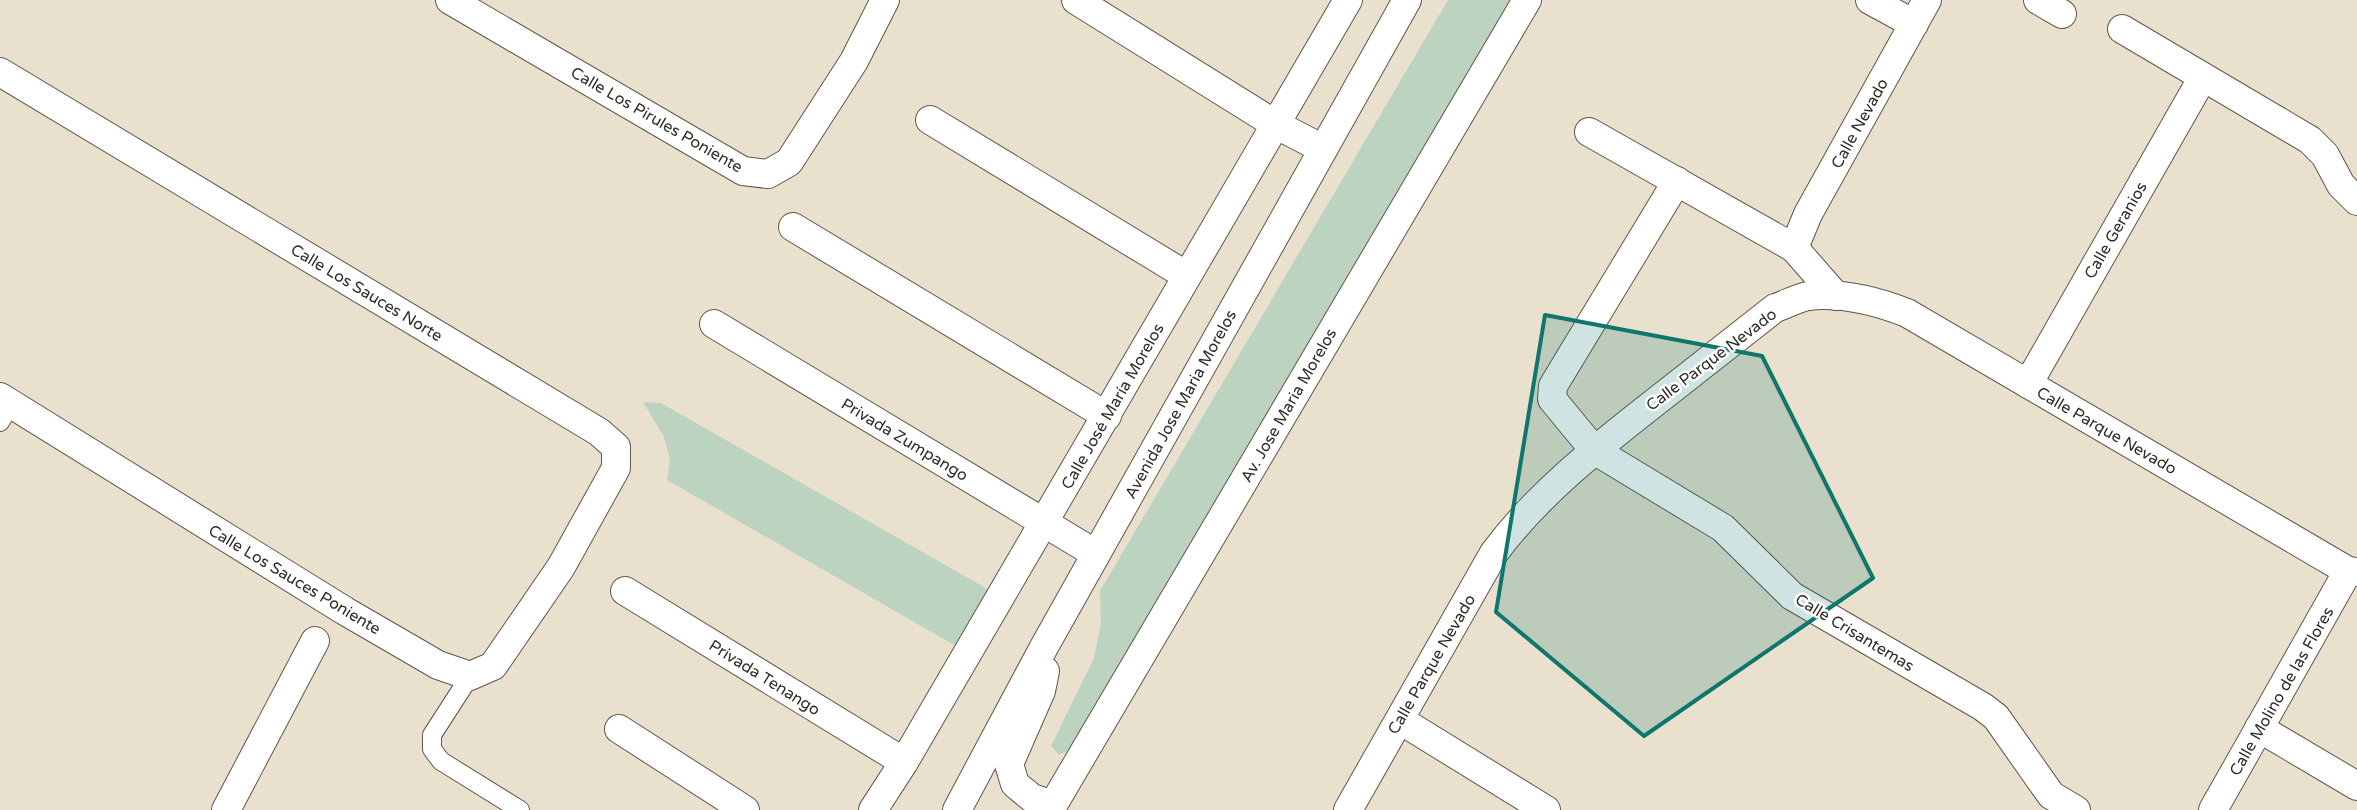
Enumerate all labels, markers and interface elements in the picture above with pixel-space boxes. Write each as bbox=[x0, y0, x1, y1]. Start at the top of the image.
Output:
street label: Calle Los Pirules Poniente bbox=[567, 62, 746, 177]
street label: Calle Nevado bbox=[1827, 75, 1893, 172]
street label: Calle Geranios bbox=[2080, 178, 2152, 283]
street label: Calle Los Sauces Norte bbox=[287, 240, 446, 346]
street label: Calle Parque Nevado bbox=[1642, 304, 1781, 415]
street label: Avenida Jose Maria Morelos bbox=[1121, 307, 1241, 502]
street label: Calle José María Morelos bbox=[1057, 320, 1169, 493]
street label: Av. Jose Maria Morelos bbox=[1237, 325, 1341, 486]
street label: Calle Parque Nevado bbox=[2033, 383, 2180, 479]
street label: Privada Zumpango bbox=[837, 394, 972, 486]
street label: Calle Los Sauces Poniente bbox=[205, 520, 384, 639]
street label: Calle Crisantemas bbox=[1791, 590, 1918, 676]
street label: Calle Parque Nevado bbox=[1384, 591, 1480, 738]
street label: Calle Molino de las Flores bbox=[2225, 603, 2339, 780]
street label: Privada Tenango bbox=[705, 636, 824, 720]

